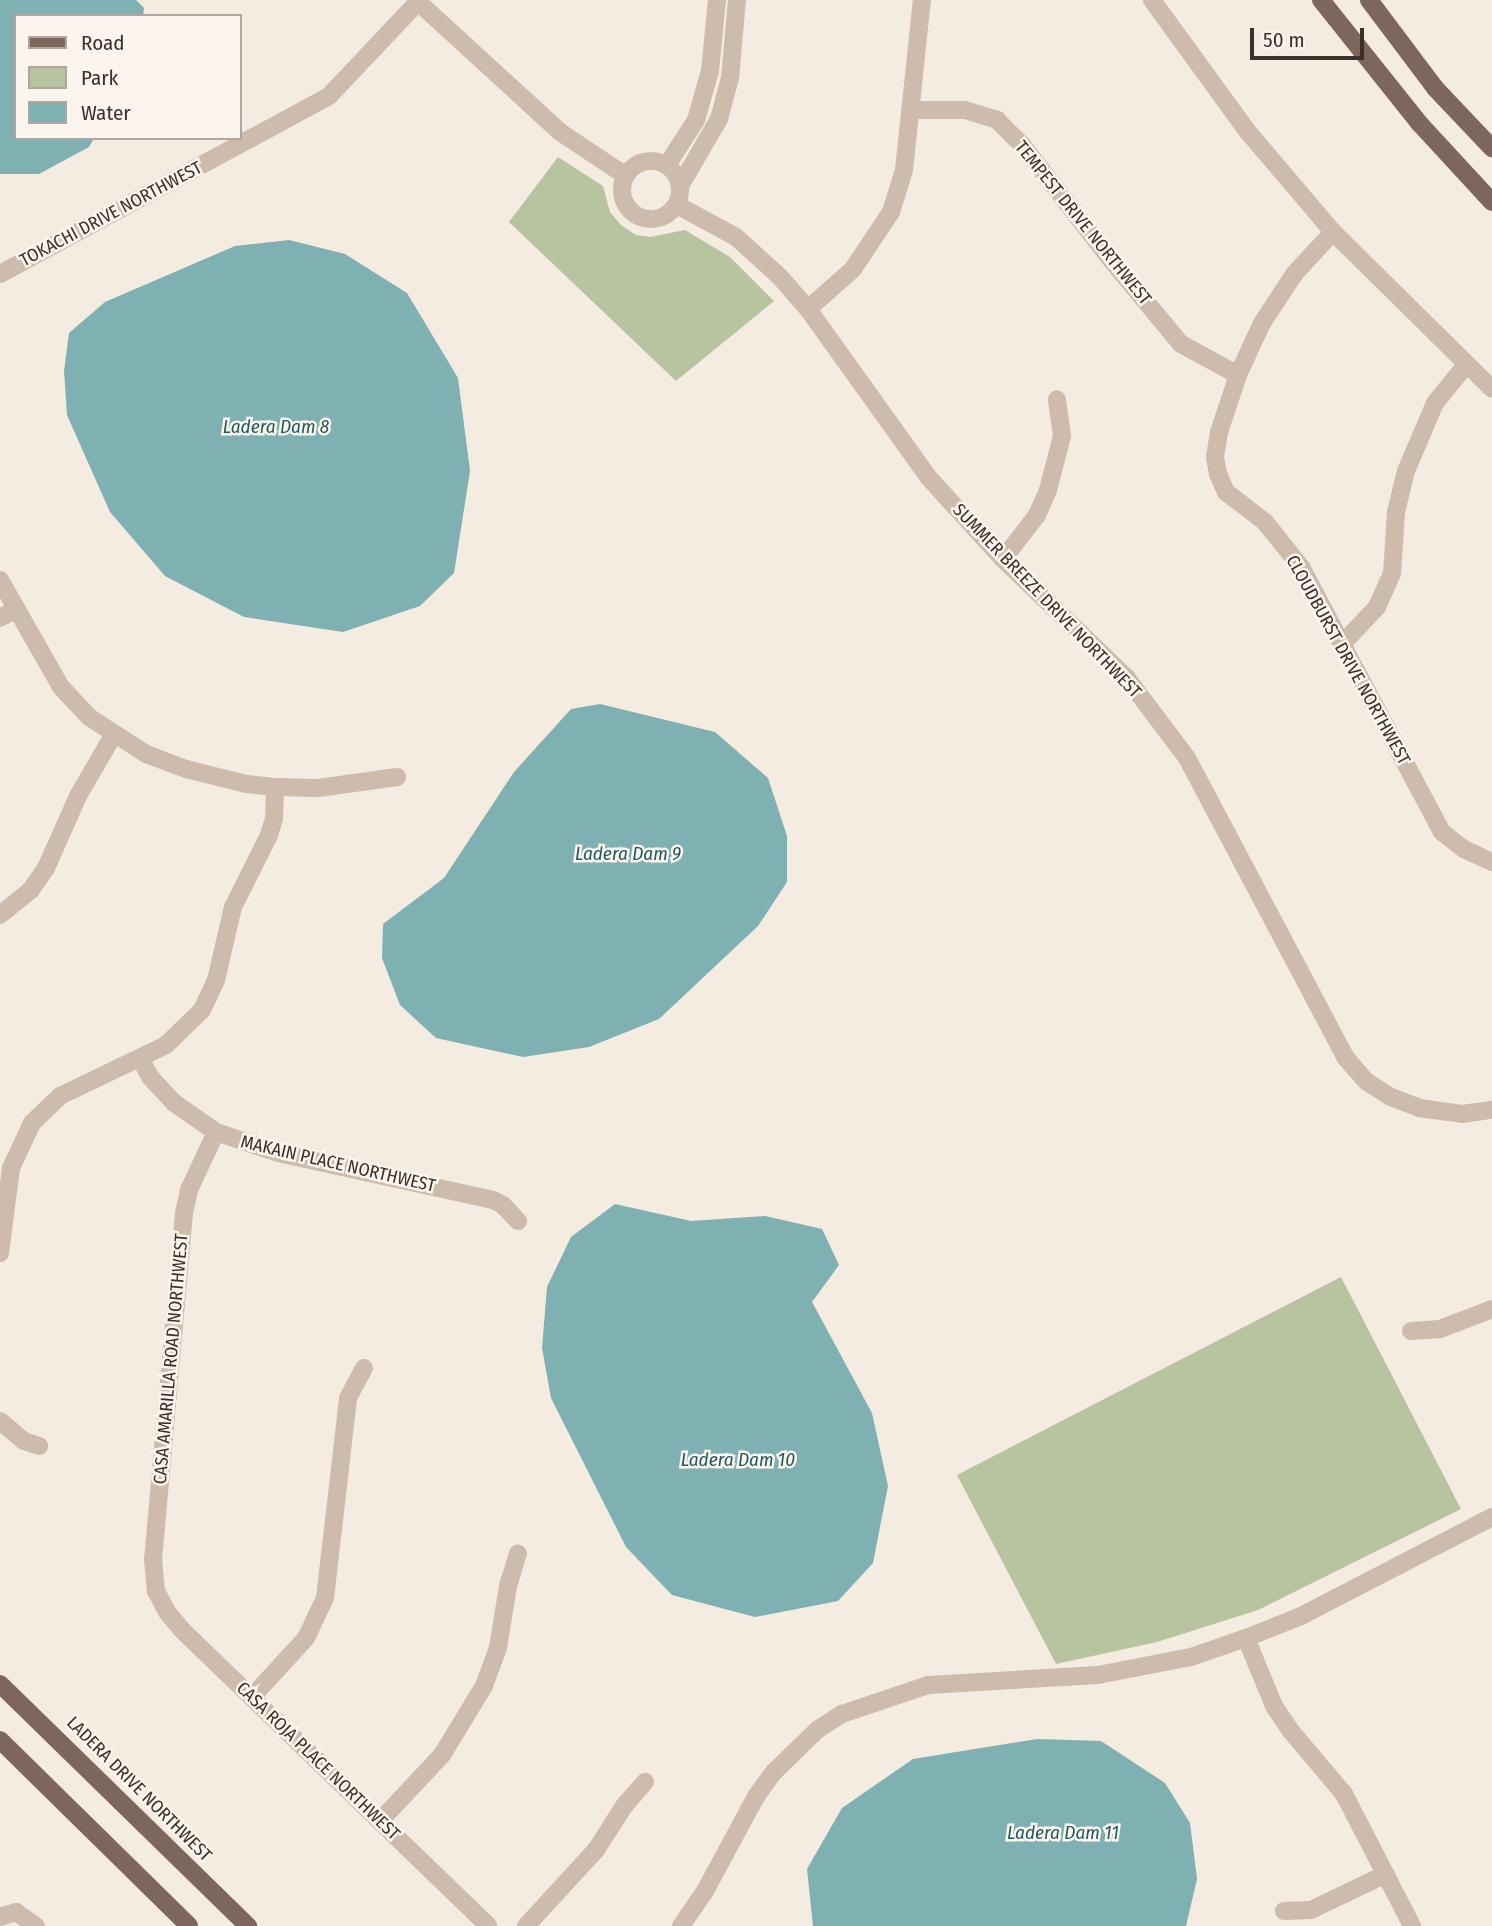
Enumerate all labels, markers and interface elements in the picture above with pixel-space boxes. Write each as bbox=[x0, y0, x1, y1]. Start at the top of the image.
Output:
legend bbox=[14, 14, 242, 140]
scale bar bbox=[1254, 14, 1368, 58]
text: 50 m bbox=[1263, 27, 1305, 53]
text: Road bbox=[81, 30, 125, 56]
text: Park bbox=[81, 65, 118, 91]
text: Water bbox=[81, 100, 131, 126]
street label: TEMPEST DRIVE NORTHWEST bbox=[1010, 137, 1156, 309]
street label: TOKACHI DRIVE NORTHWEST bbox=[16, 157, 206, 271]
water label: Ladera Dam 8 bbox=[223, 416, 329, 438]
street label: SUMMER BREEZE DRIVE NORTHWEST bbox=[948, 499, 1146, 703]
street label: CLOUDBURST DRIVE NORTHWEST bbox=[1281, 551, 1415, 769]
water label: Ladera Dam 9 bbox=[575, 843, 681, 865]
street label: MAKAIN PLACE NORTHWEST bbox=[239, 1131, 437, 1197]
street label: CASA AMARILLA ROAD NORTHWEST bbox=[149, 1233, 193, 1485]
water label: Ladera Dam 10 bbox=[681, 1449, 795, 1471]
street label: CASA ROJA PLACE NORTHWEST bbox=[232, 1677, 404, 1845]
street label: LADERA DRIVE NORTHWEST bbox=[62, 1712, 216, 1866]
water label: Ladera Dam 11 bbox=[1007, 1822, 1119, 1844]

